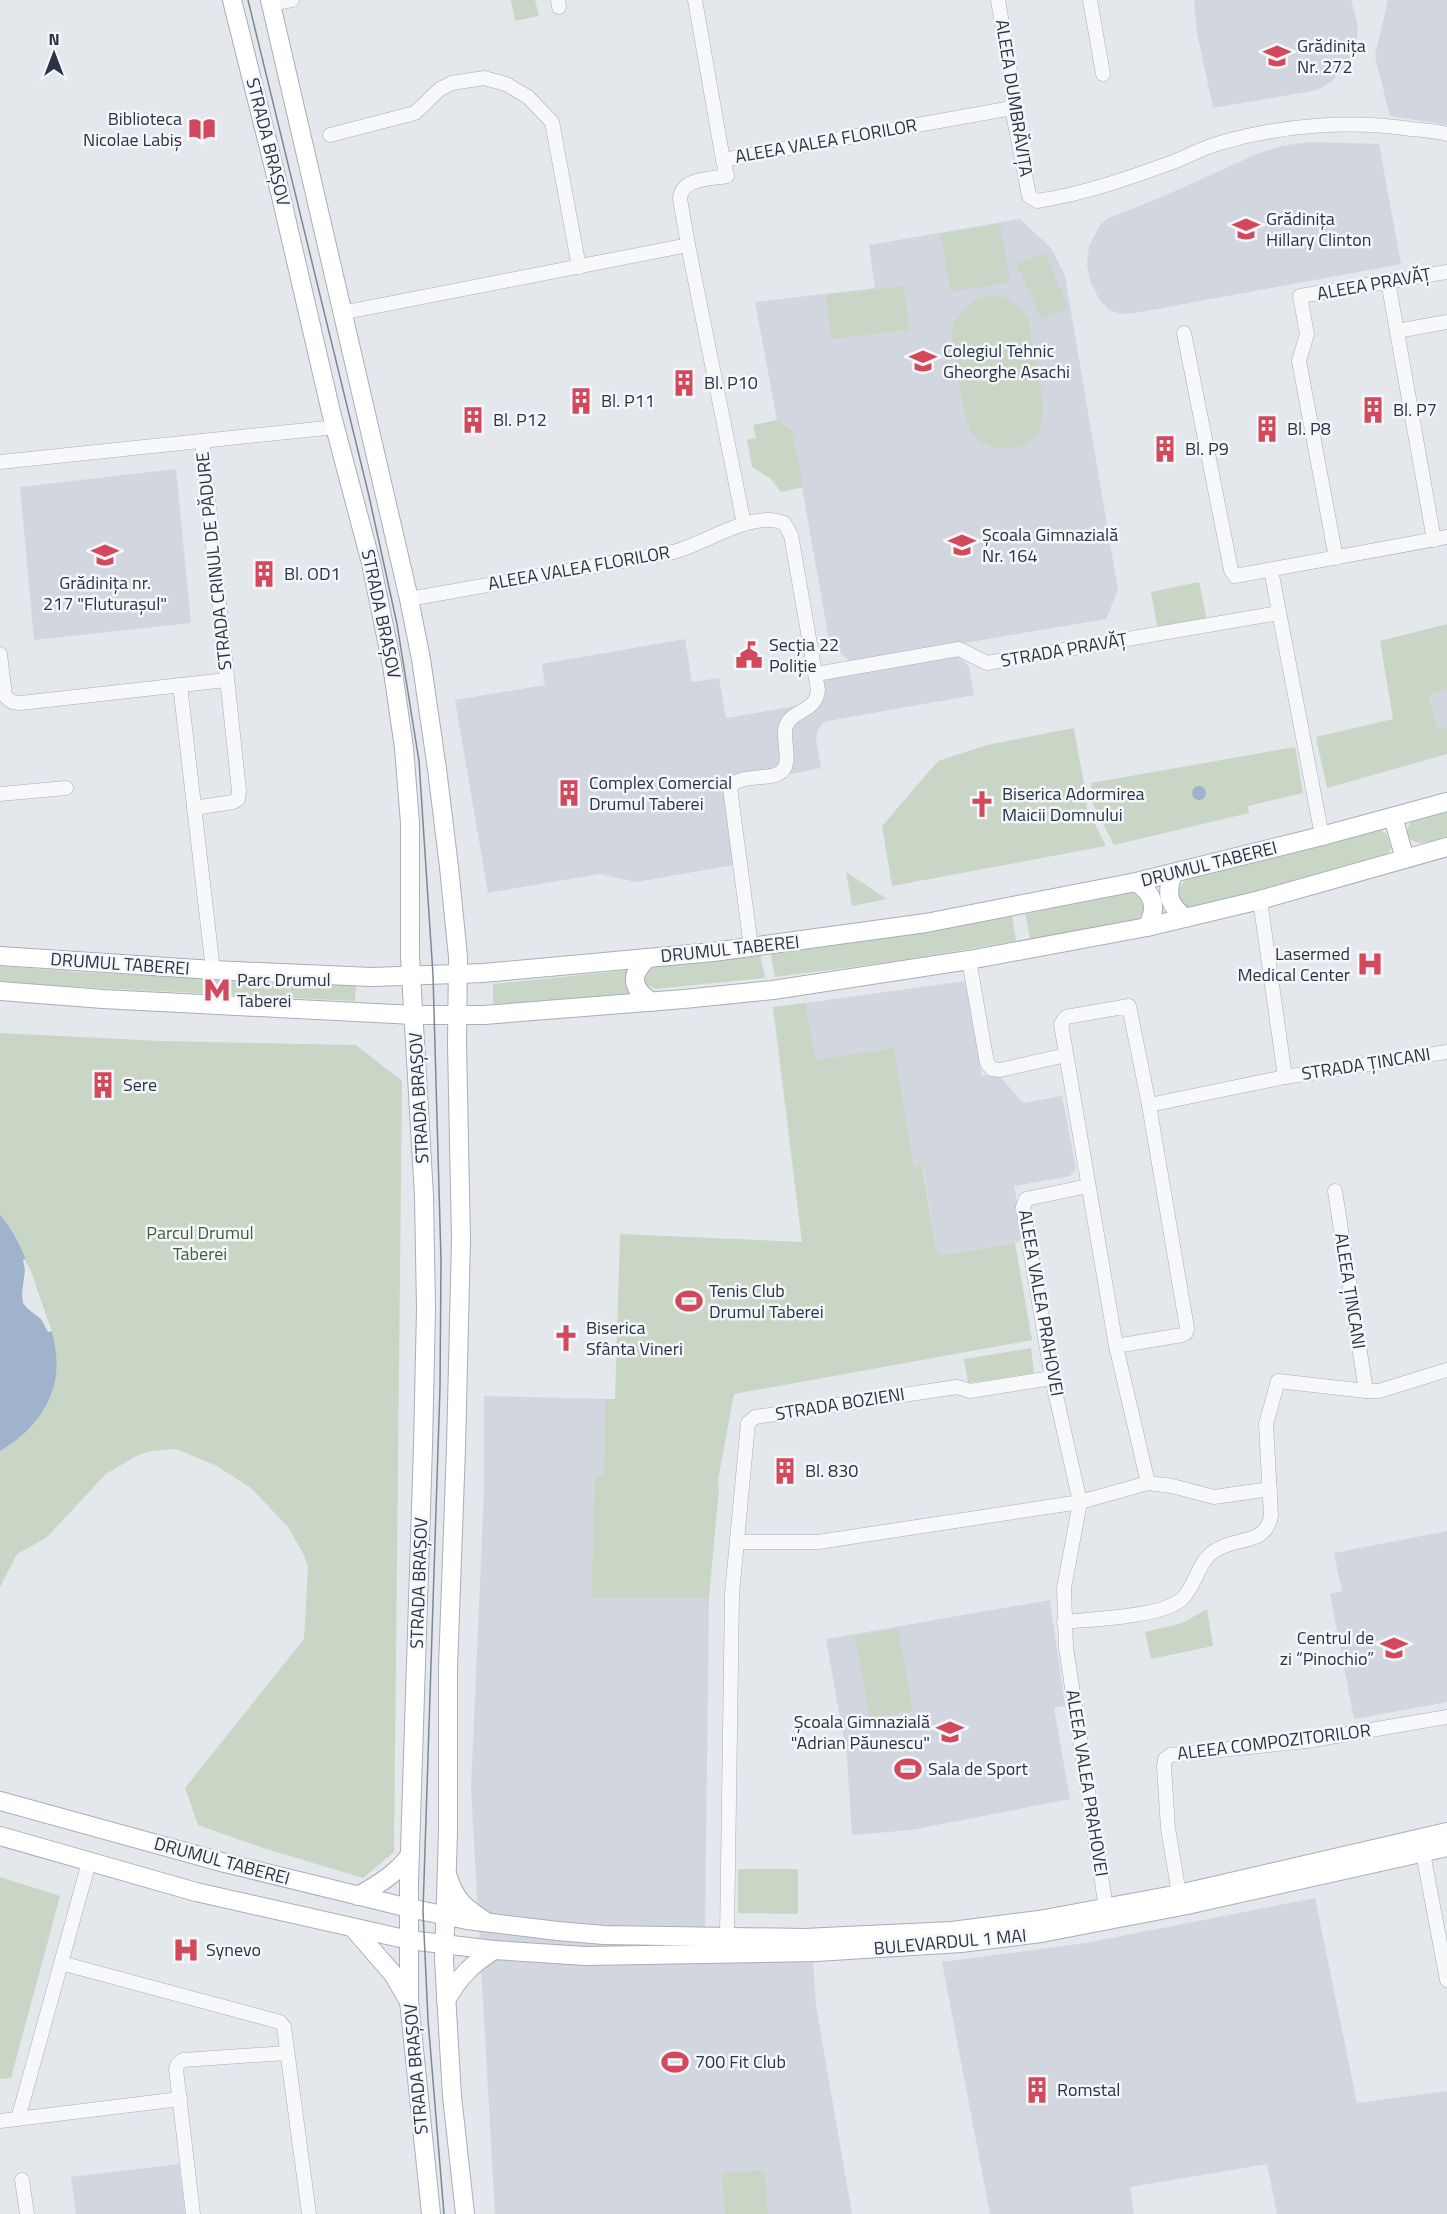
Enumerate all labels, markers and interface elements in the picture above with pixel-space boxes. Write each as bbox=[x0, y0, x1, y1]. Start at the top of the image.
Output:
street label: ALEEA DUMBRĂVIȚA bbox=[989, 17, 1040, 179]
north arrow bbox=[24, 24, 84, 84]
text: N bbox=[48, 27, 60, 51]
place label: Grădinița Nr. 272 bbox=[1297, 32, 1366, 80]
school or university icon: Grădinița Nr. 272 bbox=[1262, 41, 1292, 71]
street label: STRADA BRAȘOV bbox=[239, 75, 298, 209]
place label: Biblioteca Nicolae Labiș bbox=[83, 105, 182, 153]
street label: ALEEA VALEA FLORILOR bbox=[733, 111, 919, 170]
library icon: Biblioteca Nicolae Labiș bbox=[187, 114, 217, 144]
place label: Grădinița Hillary Clinton bbox=[1266, 205, 1371, 253]
school or university icon: Grădinița Hillary Clinton bbox=[1231, 214, 1261, 244]
street label: ALEEA PRAVĂȚ bbox=[1315, 260, 1433, 307]
place label: Colegiul Tehnic Gheorghe Asachi bbox=[943, 337, 1070, 385]
school or university icon: Colegiul Tehnic Gheorghe Asachi bbox=[908, 346, 938, 376]
building icon: Bl. P10 bbox=[669, 368, 699, 398]
place label: Bl. P10 bbox=[704, 369, 758, 396]
building icon: Bl. P11 bbox=[566, 386, 596, 416]
place label: Bl. P11 bbox=[601, 387, 655, 414]
building icon: Bl. P7 bbox=[1358, 395, 1388, 425]
place label: Bl. P7 bbox=[1393, 396, 1437, 423]
building icon: Bl. P12 bbox=[458, 405, 488, 435]
place label: Bl. P12 bbox=[493, 406, 547, 433]
building icon: Bl. P8 bbox=[1252, 414, 1282, 444]
place label: Bl. P8 bbox=[1287, 415, 1331, 442]
building icon: Bl. P9 bbox=[1150, 434, 1180, 464]
place label: Bl. P9 bbox=[1185, 435, 1229, 462]
street label: STRADA CRINUL DE PĂDURE bbox=[189, 451, 238, 671]
place label: Școala Gimnazială Nr. 164 bbox=[982, 521, 1118, 569]
school or university icon: Școala Gimnazială Nr. 164 bbox=[947, 530, 977, 560]
street label: ALEEA VALEA FLORILOR bbox=[486, 538, 672, 597]
school or university icon: Grădinița nr. 217 "Fluturaşul" bbox=[90, 540, 120, 570]
street label: STRADA BRAȘOV bbox=[355, 547, 408, 682]
building icon: Bl. OD1 bbox=[249, 559, 279, 589]
place label: Bl. OD1 bbox=[284, 560, 341, 587]
place label: Grădinița nr. 217 "Fluturaşul" bbox=[43, 569, 167, 617]
street label: STRADA PRAVĂȚ bbox=[998, 625, 1130, 674]
place label: Secția 22 Poliție bbox=[769, 631, 839, 679]
public building icon: Secția 22 Poliție bbox=[734, 640, 764, 670]
place label: Complex Comercial Drumul Taberei bbox=[589, 769, 732, 817]
building icon: Complex Comercial Drumul Taberei bbox=[554, 778, 584, 808]
place label: Biserica Adormirea Maicii Domnului bbox=[1002, 780, 1145, 828]
church icon: Biserica Adormirea Maicii Domnului bbox=[967, 789, 997, 819]
street label: DRUMUL TABEREI bbox=[1138, 834, 1280, 893]
street label: DRUMUL TABEREI bbox=[659, 928, 801, 969]
place label: Lasermed Medical Center bbox=[1237, 940, 1350, 988]
street label: DRUMUL TABEREI bbox=[50, 945, 191, 982]
hospital icon: Lasermed Medical Center bbox=[1355, 949, 1385, 979]
place label: Parc Drumul Taberei bbox=[237, 966, 331, 1014]
metro station icon: Parc Drumul Taberei bbox=[202, 975, 232, 1005]
street label: STRADA BRAȘOV bbox=[402, 1031, 435, 1164]
street label: STRADA ȚINCANI bbox=[1300, 1040, 1432, 1087]
building icon: Sere bbox=[88, 1070, 118, 1100]
place label: Sere bbox=[123, 1071, 157, 1098]
street label: ALEEA VALEA PRAHOVEI bbox=[1012, 1208, 1071, 1398]
park label: Parcul Drumul Taberei bbox=[146, 1219, 254, 1267]
street label: ALEEA ȚINCANI bbox=[1328, 1231, 1373, 1351]
place label: Tenis Club Drumul Taberei bbox=[709, 1277, 824, 1325]
sports icon: Tenis Club Drumul Taberei bbox=[674, 1286, 704, 1316]
place label: Biserica Sfânta Vineri bbox=[586, 1314, 683, 1362]
church icon: Biserica Sfânta Vineri bbox=[551, 1323, 581, 1353]
street label: STRADA BOZIENI bbox=[773, 1380, 906, 1427]
building icon: Bl. 830 bbox=[770, 1456, 800, 1486]
place label: Bl. 830 bbox=[805, 1457, 858, 1484]
street label: STRADA BRAȘOV bbox=[403, 1516, 434, 1649]
place label: Centrul de zi “Pinochio” bbox=[1280, 1624, 1374, 1672]
school or university icon: Centrul de zi “Pinochio” bbox=[1379, 1633, 1409, 1663]
street label: ALEEA VALEA PRAHOVEI bbox=[1059, 1687, 1116, 1878]
place label: Școala Gimnazială "Adrian Păunescu" bbox=[791, 1708, 930, 1756]
street label: ALEEA COMPOZITORILOR bbox=[1176, 1716, 1372, 1767]
school or university icon: Școala Gimnazială "Adrian Păunescu" bbox=[935, 1717, 965, 1747]
sports icon: Sala de Sport bbox=[893, 1754, 923, 1784]
place label: Sala de Sport bbox=[928, 1755, 1028, 1782]
street label: DRUMUL TABEREI bbox=[151, 1829, 293, 1892]
street label: BULEVARDUL 1 MAI bbox=[872, 1921, 1027, 1962]
hospital icon: Synevo bbox=[171, 1935, 201, 1965]
place label: Synevo bbox=[206, 1936, 261, 1963]
street label: STRADA BRAȘOV bbox=[396, 2002, 435, 2136]
sports icon: 700 Fit Club bbox=[660, 2047, 690, 2077]
place label: 700 Fit Club bbox=[695, 2048, 786, 2075]
building icon: Romstal bbox=[1022, 2075, 1052, 2105]
place label: Romstal bbox=[1057, 2076, 1120, 2103]

